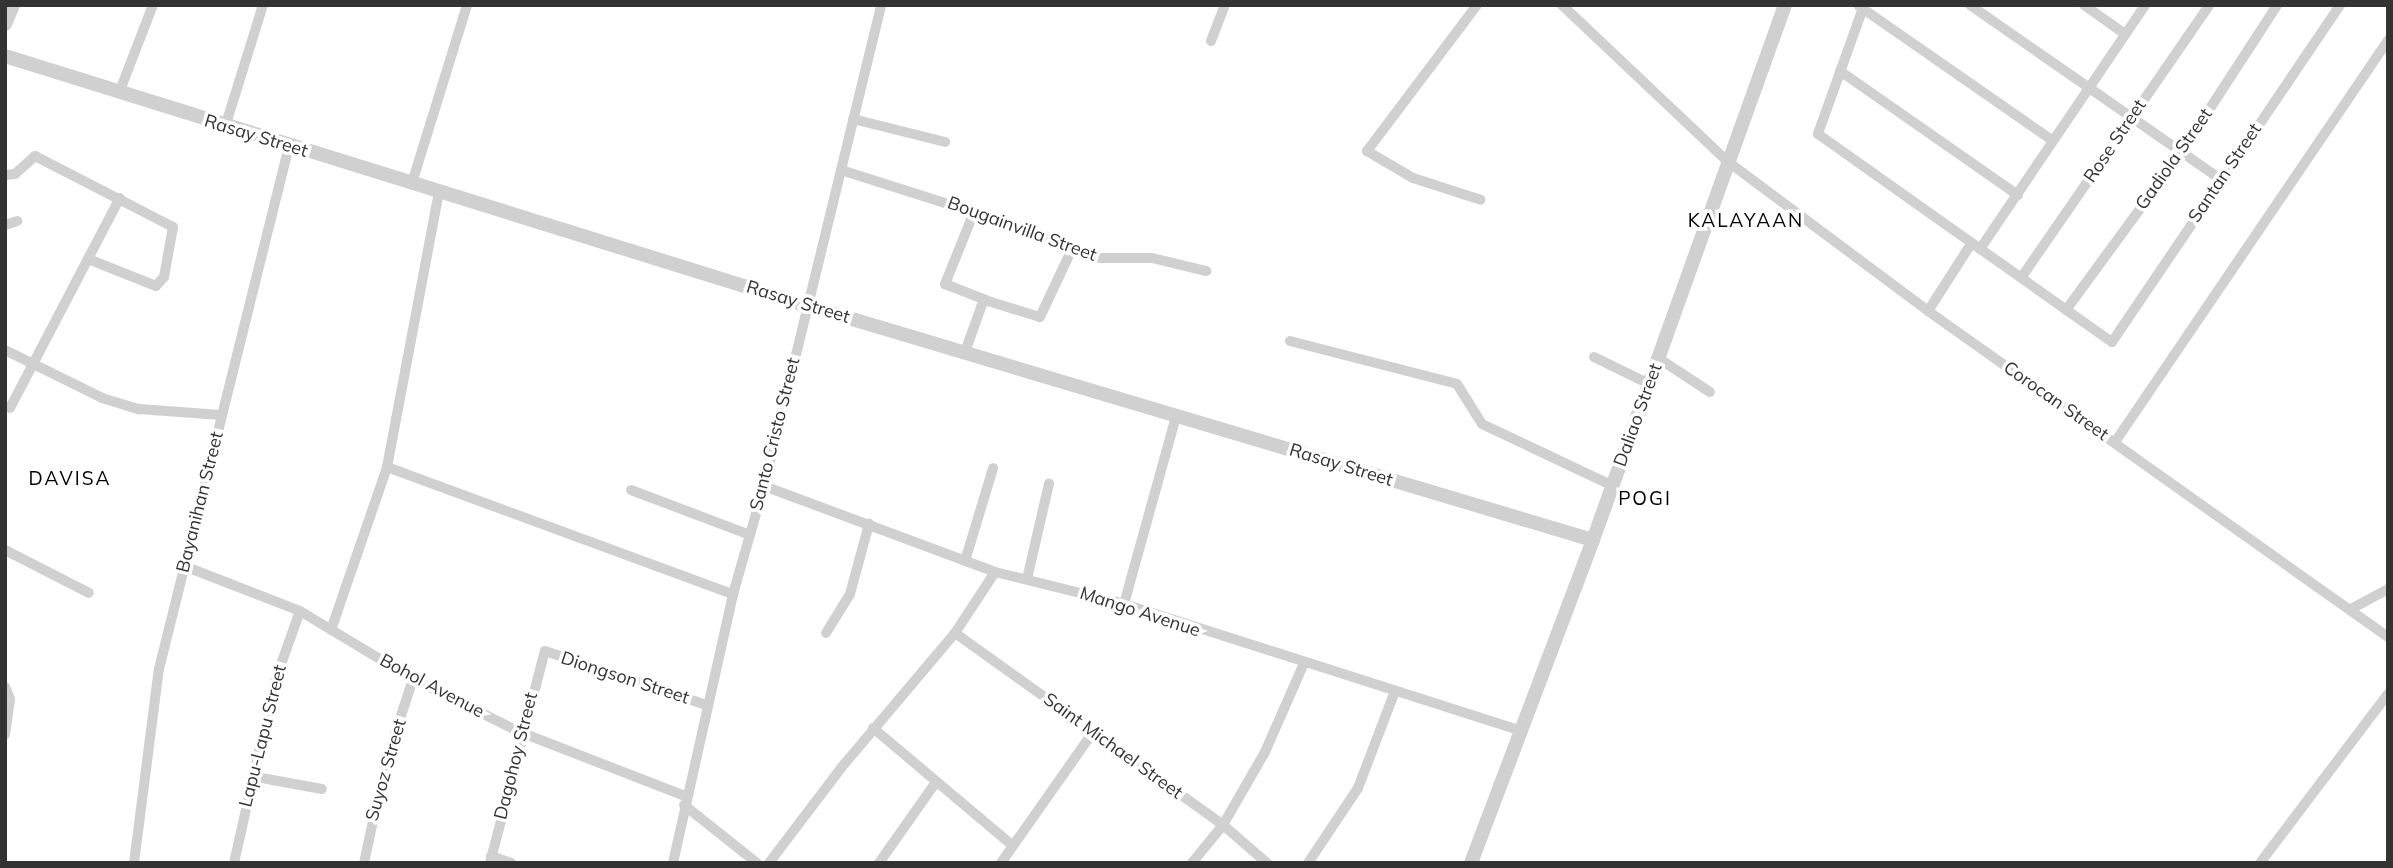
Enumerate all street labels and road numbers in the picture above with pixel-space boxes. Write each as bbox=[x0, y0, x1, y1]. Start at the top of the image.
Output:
street label: Rose Street bbox=[2079, 95, 2151, 187]
street label: Gadiola Street bbox=[2131, 104, 2217, 214]
street label: Rasay Street bbox=[202, 110, 310, 162]
street label: Santan Street bbox=[2184, 119, 2266, 227]
street label: Bougainvilla Street bbox=[945, 192, 1099, 266]
street label: Rasay Street bbox=[744, 276, 852, 328]
street label: Santo Cristo Street bbox=[746, 355, 804, 513]
street label: Corocan Street bbox=[1999, 357, 2113, 445]
street label: Daliao Street bbox=[1609, 360, 1667, 470]
street label: Bayanihan Street bbox=[172, 429, 228, 575]
street label: Rasay Street bbox=[1287, 439, 1395, 491]
street label: Mango Avenue bbox=[1077, 582, 1203, 642]
street label: Diongson Street bbox=[558, 647, 692, 709]
street label: Bohol Avenue bbox=[376, 649, 488, 723]
street label: Lapu-Lapu Street bbox=[235, 663, 291, 809]
street label: Saint Michael Street bbox=[1039, 688, 1187, 804]
street label: Dagohoy Street bbox=[490, 690, 542, 822]
street label: Suyoz Street bbox=[361, 717, 411, 823]

